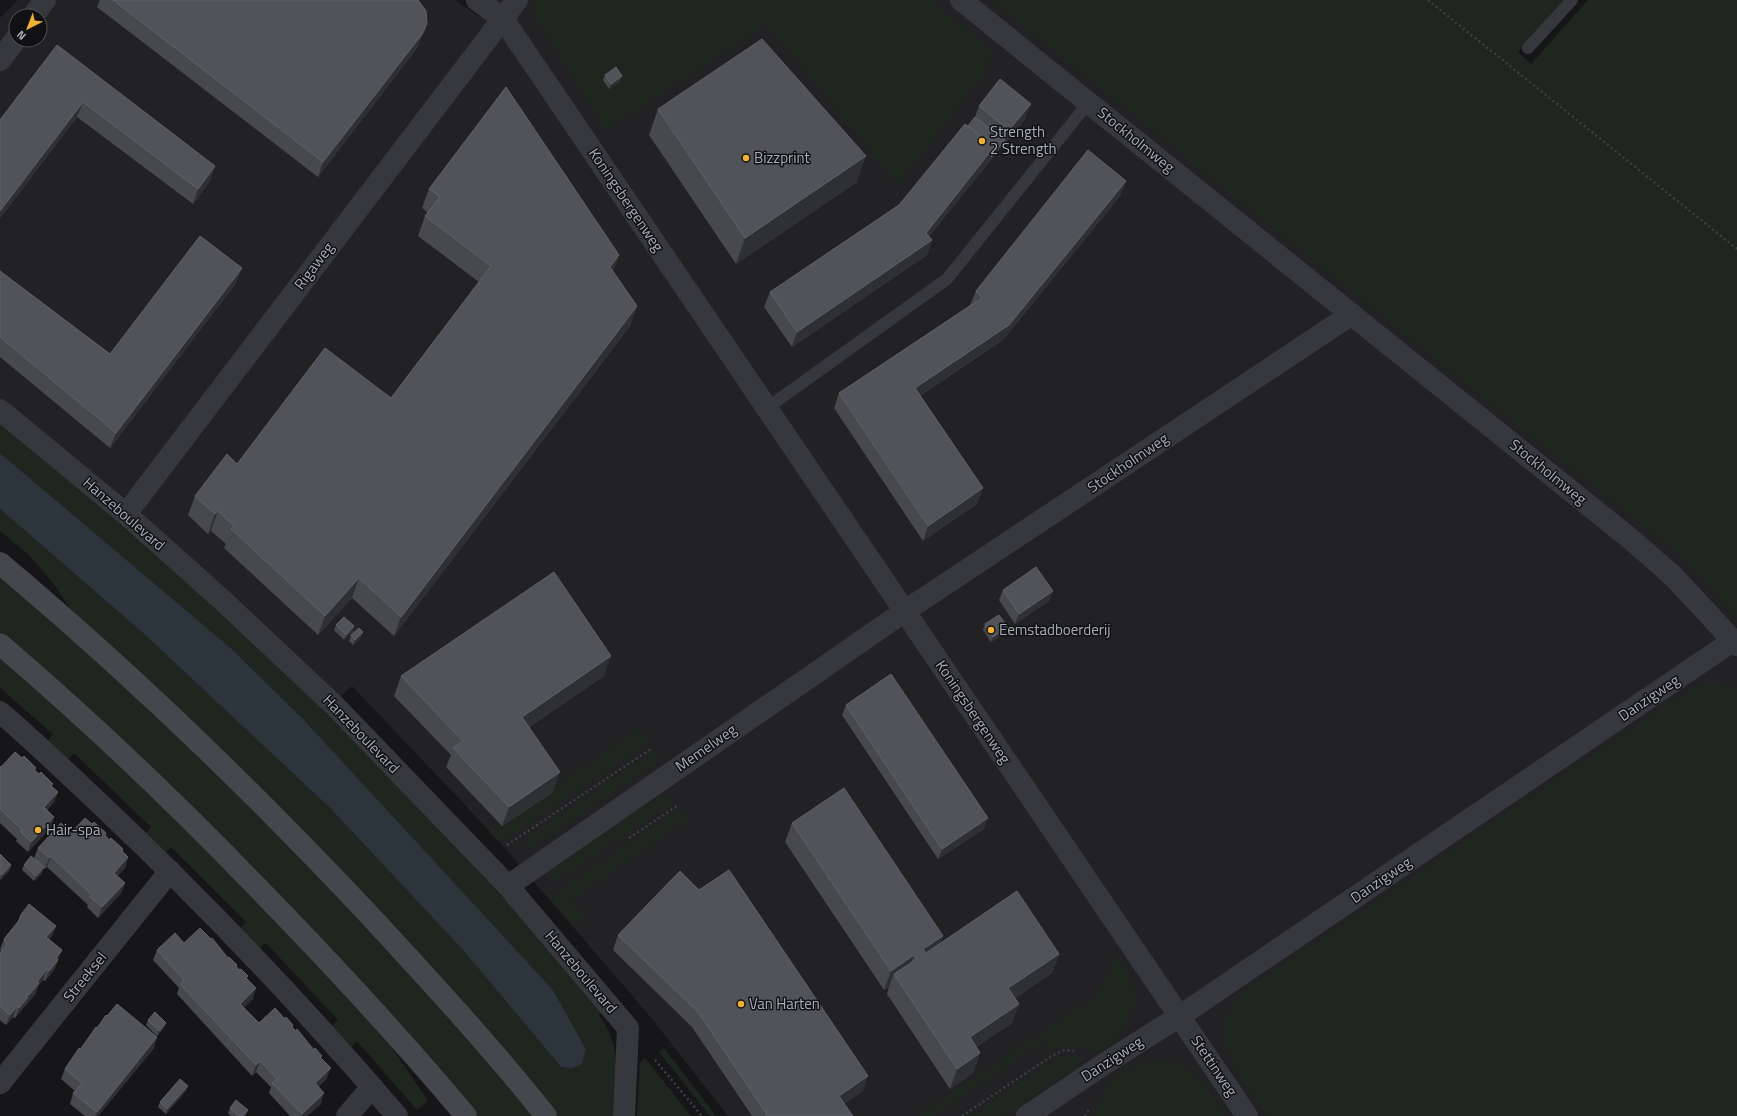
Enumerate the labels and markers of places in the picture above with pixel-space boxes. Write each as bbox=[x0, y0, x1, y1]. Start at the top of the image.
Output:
place label: Strength 2 Strength bbox=[990, 120, 1057, 160]
marker: Strength 2 Strength bbox=[977, 136, 987, 146]
place label: Bizzprint bbox=[754, 146, 811, 169]
marker: Bizzprint bbox=[741, 153, 751, 163]
place label: Eemstadboerderij bbox=[999, 618, 1111, 641]
marker: Eemstadboerderij bbox=[986, 625, 996, 635]
place label: Hair-spa bbox=[46, 818, 101, 841]
marker: Hair-spa bbox=[33, 825, 43, 835]
place label: Van Harten bbox=[749, 992, 820, 1015]
marker: Van Harten bbox=[736, 999, 746, 1009]

